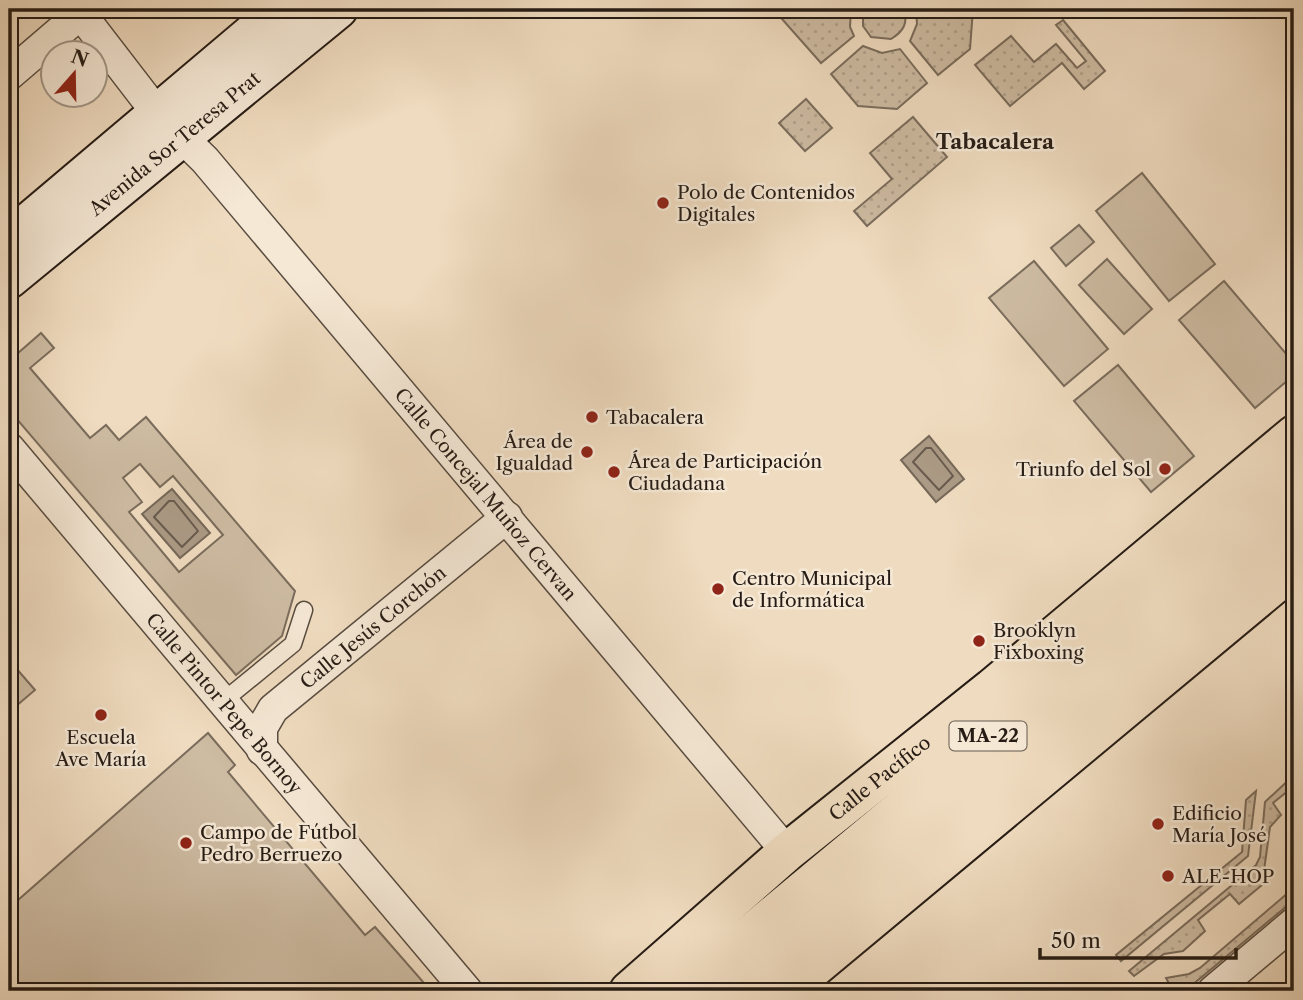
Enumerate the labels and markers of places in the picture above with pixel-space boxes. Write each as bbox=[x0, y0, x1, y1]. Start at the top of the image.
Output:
place label: Polo de Contenidos Digitales bbox=[677, 181, 855, 226]
marker: Polo de Contenidos Digitales bbox=[655, 195, 671, 211]
place label: Tabacalera bbox=[606, 406, 704, 429]
marker: Tabacalera bbox=[584, 409, 600, 425]
place label: Área de Igualdad bbox=[496, 430, 573, 475]
marker: Área de Igualdad bbox=[579, 444, 595, 460]
place label: Área de Participación Ciudadana bbox=[627, 450, 822, 495]
place label: Triunfo del Sol bbox=[1016, 458, 1151, 481]
marker: Triunfo del Sol bbox=[1157, 461, 1173, 477]
marker: Área de Participación Ciudadana bbox=[606, 464, 622, 480]
place label: Centro Municipal de Informática bbox=[732, 567, 892, 612]
marker: Centro Municipal de Informática bbox=[710, 581, 726, 597]
place label: Brooklyn Fixboxing bbox=[993, 619, 1084, 664]
marker: Brooklyn Fixboxing bbox=[971, 633, 987, 649]
marker: Escuela Ave María bbox=[93, 707, 109, 723]
place label: Escuela Ave María bbox=[54, 726, 147, 771]
place label: Edificio María José bbox=[1172, 802, 1267, 847]
marker: Edificio María José bbox=[1150, 816, 1166, 832]
place label: Campo de Fútbol Pedro Berruezo bbox=[200, 821, 358, 866]
marker: Campo de Fútbol Pedro Berruezo bbox=[178, 835, 194, 851]
place label: ALE-HOP bbox=[1181, 865, 1274, 888]
marker: ALE-HOP bbox=[1160, 868, 1176, 884]

